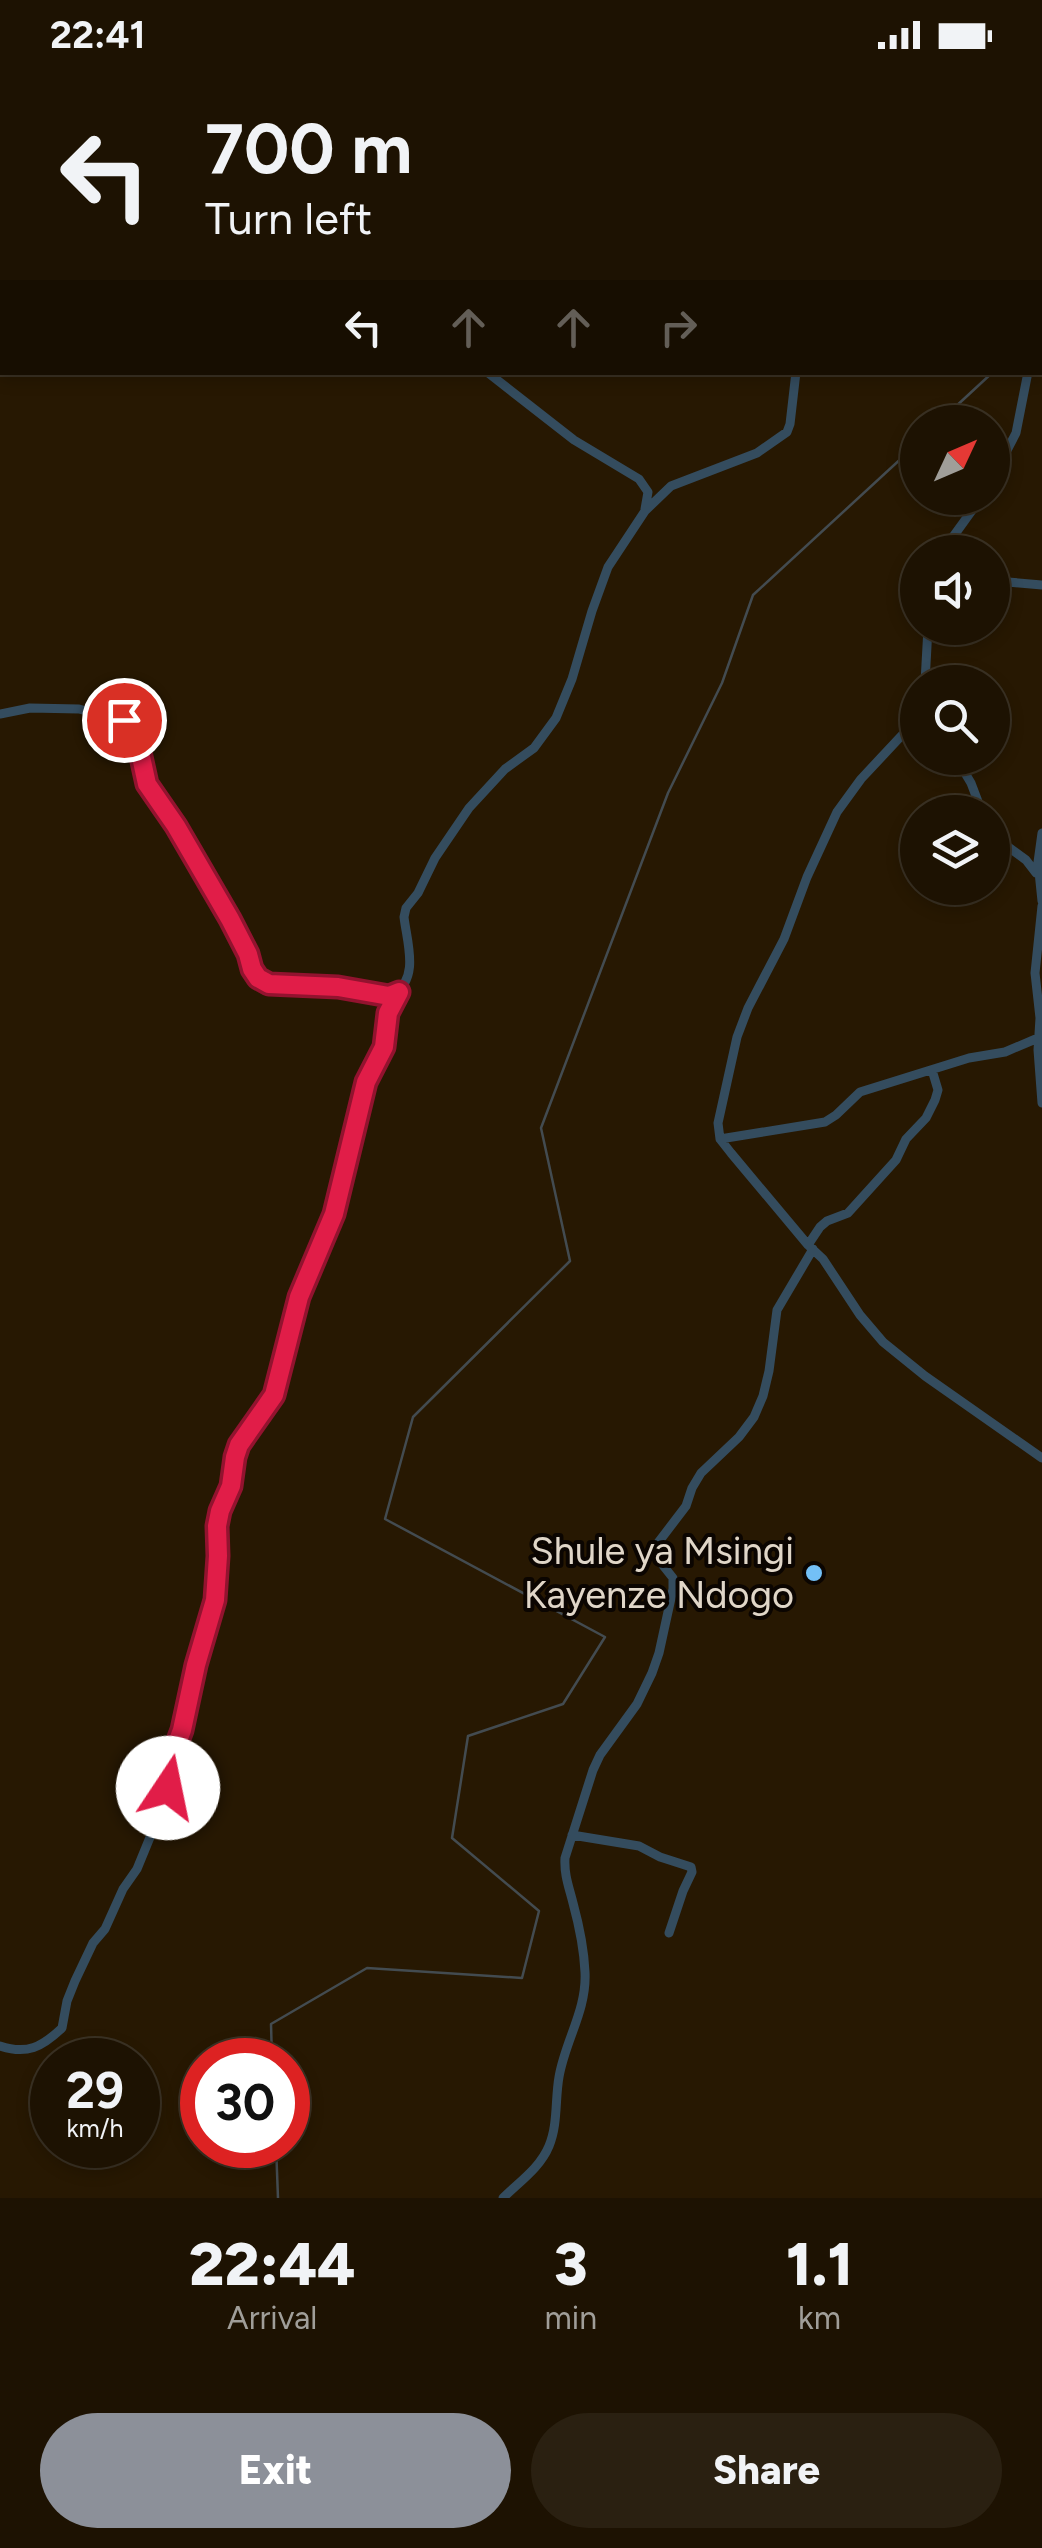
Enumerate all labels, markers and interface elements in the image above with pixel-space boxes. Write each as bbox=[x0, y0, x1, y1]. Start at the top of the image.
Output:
text: 22:41 bbox=[50, 12, 146, 58]
text: 700 m bbox=[205, 106, 412, 191]
icon: left bbox=[40, 110, 170, 240]
text: Turn left bbox=[205, 191, 372, 245]
icon: left bbox=[336, 300, 391, 355]
icon: ahead bbox=[441, 300, 496, 355]
icon: ahead bbox=[546, 300, 601, 355]
icon: right bbox=[651, 300, 706, 355]
north arrow bbox=[900, 405, 1010, 515]
map controls bbox=[900, 405, 1010, 905]
button: sound bbox=[900, 535, 1010, 645]
button: search bbox=[900, 665, 1010, 775]
pin bbox=[82, 678, 167, 763]
icon: arrive bbox=[97, 693, 152, 748]
button: layers bbox=[900, 795, 1010, 905]
place label: Shule ya Msingi Kayenze Ndogo bbox=[524, 1528, 794, 1618]
marker: Shule ya Msingi Kayenze Ndogo bbox=[803, 1562, 825, 1584]
position arrow bbox=[116, 1736, 220, 1840]
speed limit sign: 30 bbox=[180, 2038, 310, 2168]
text: 29 bbox=[66, 2060, 124, 2121]
text: km/h bbox=[66, 2113, 124, 2143]
text: 22:44 bbox=[189, 2228, 356, 2300]
text: 3 bbox=[554, 2228, 588, 2300]
text: 1.1 bbox=[786, 2228, 853, 2300]
text: Arrival bbox=[227, 2299, 317, 2337]
text: min bbox=[545, 2299, 597, 2337]
text: km bbox=[798, 2299, 841, 2337]
button: Exit bbox=[40, 2413, 511, 2528]
button: Share bbox=[531, 2413, 1002, 2528]

